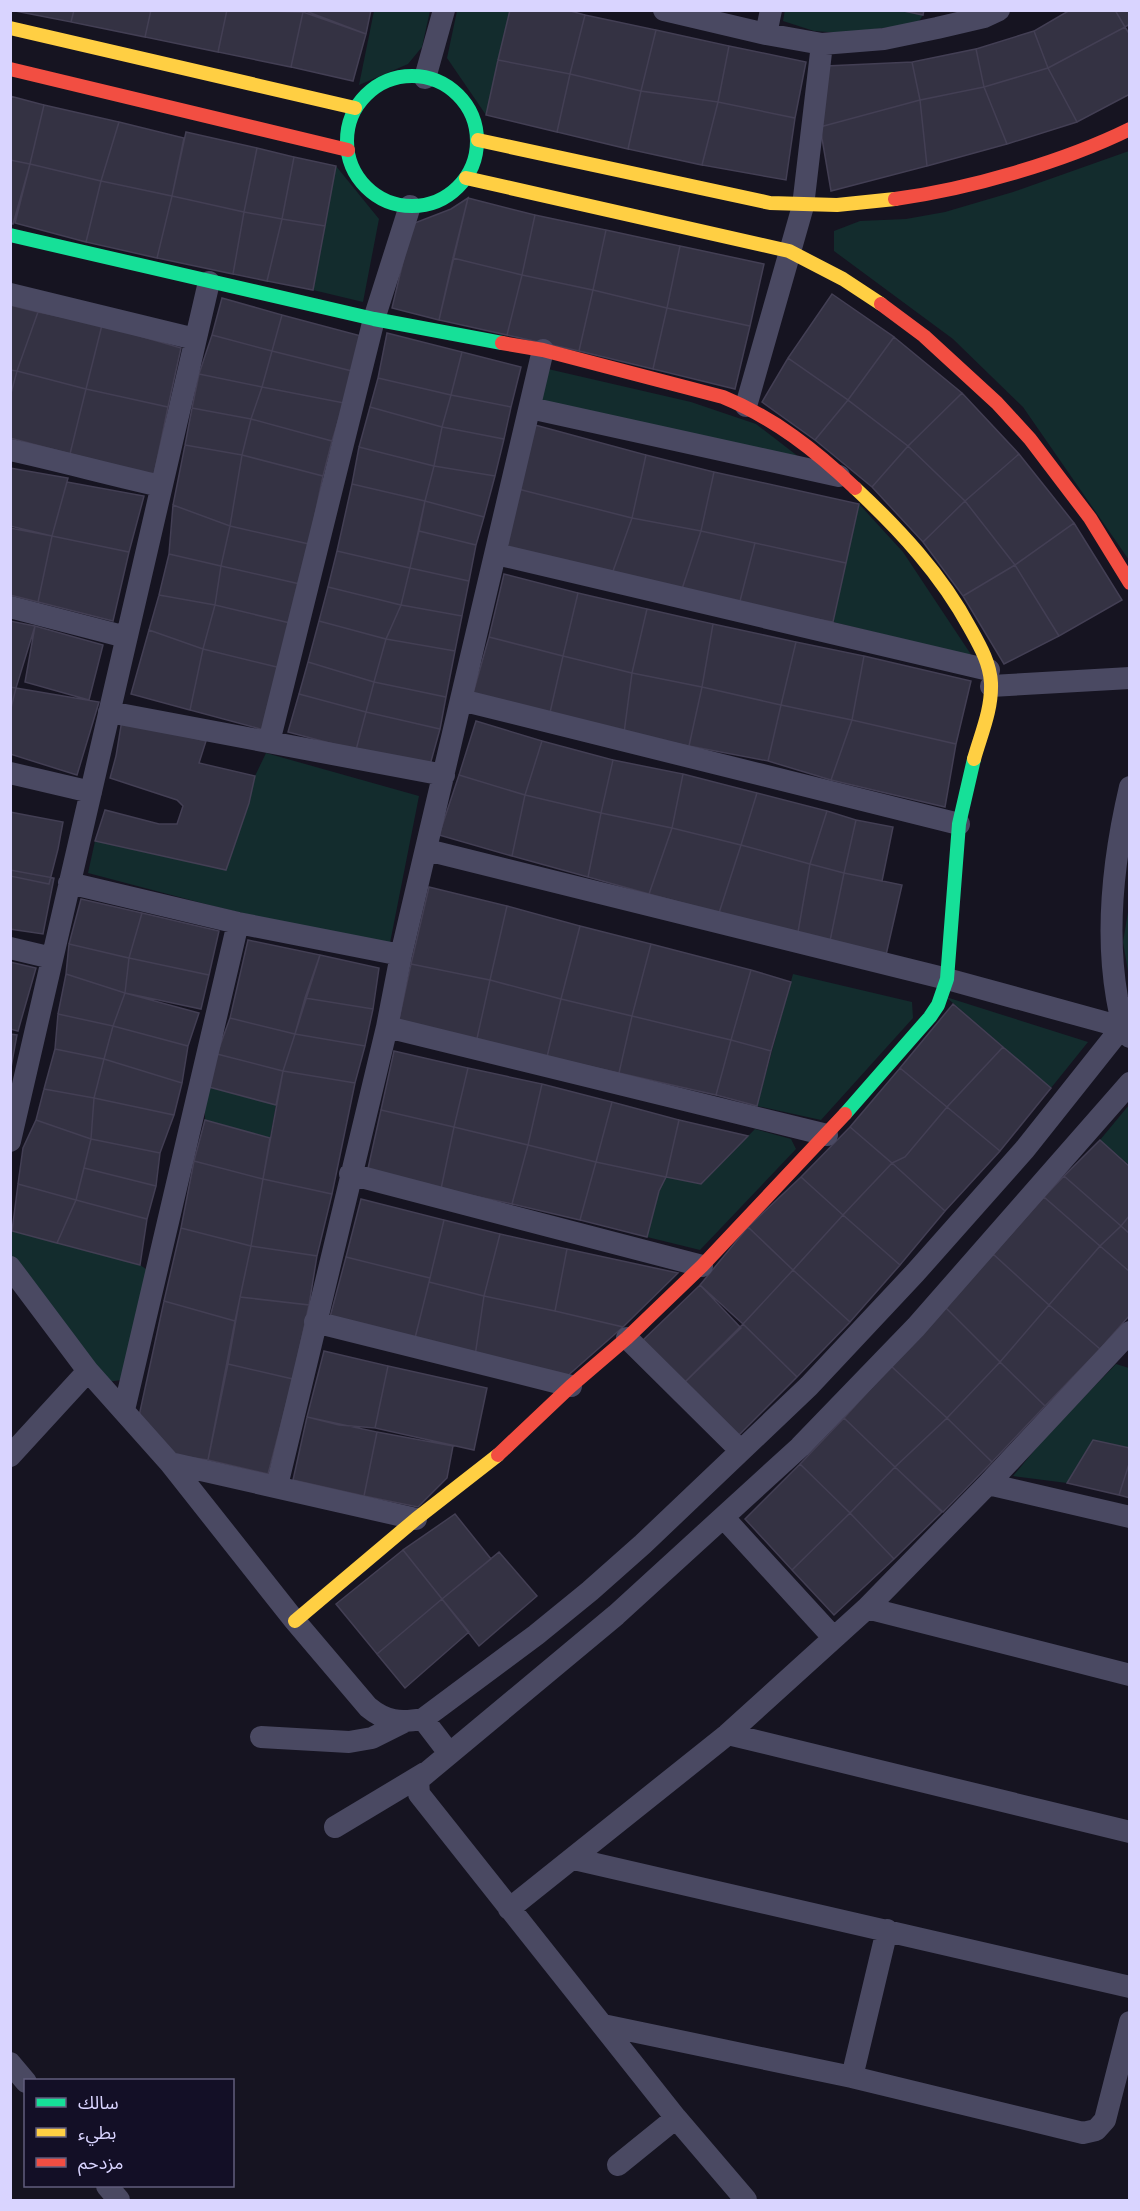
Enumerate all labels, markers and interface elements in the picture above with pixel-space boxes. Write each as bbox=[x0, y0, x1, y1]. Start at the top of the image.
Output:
legend bbox=[24, 2079, 234, 2187]
text: سالك bbox=[78, 2092, 119, 2113]
text: بطيء bbox=[78, 2122, 116, 2146]
text: مزدحم bbox=[78, 2152, 123, 2176]

